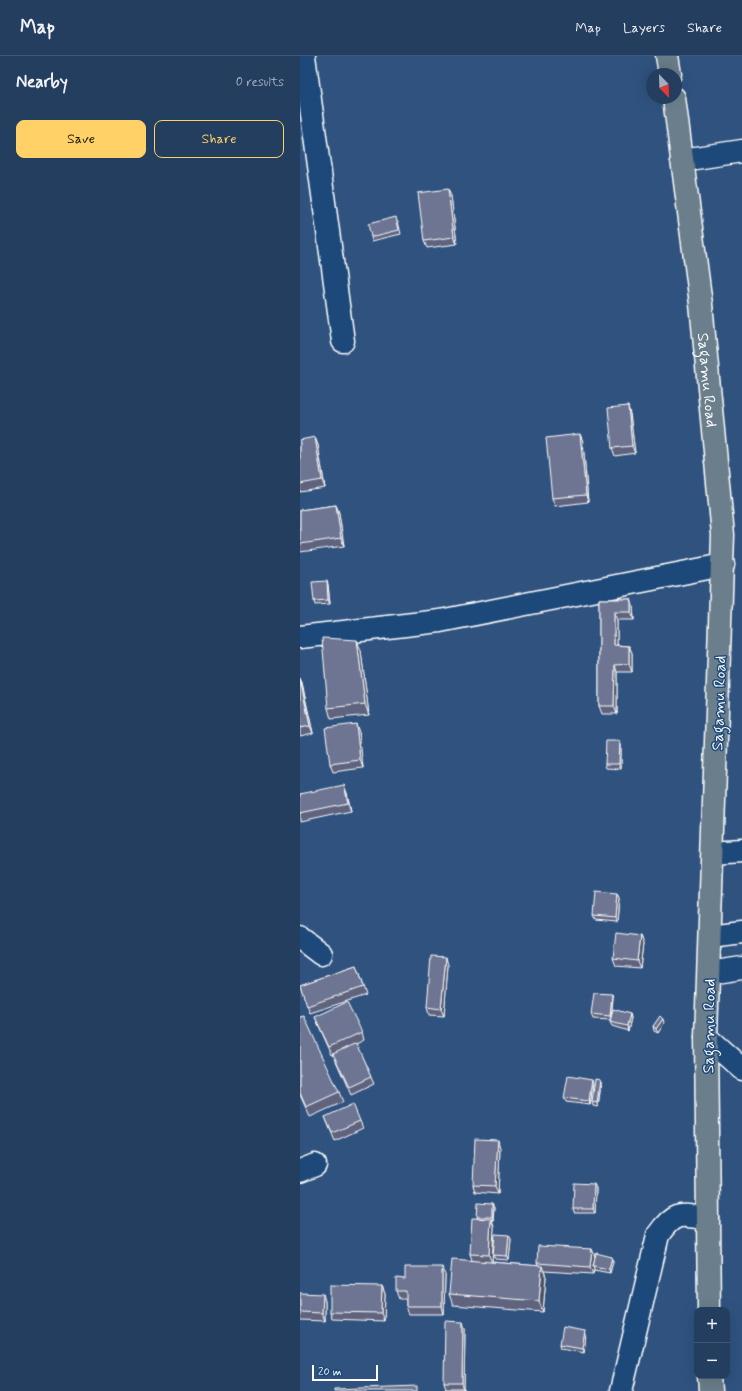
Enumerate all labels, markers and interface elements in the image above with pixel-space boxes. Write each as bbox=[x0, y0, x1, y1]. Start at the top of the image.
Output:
text: Map bbox=[20, 15, 55, 40]
text: Map bbox=[575, 19, 601, 37]
text: Layers bbox=[623, 19, 665, 37]
text: Share bbox=[687, 19, 722, 37]
north arrow bbox=[646, 68, 682, 104]
text: Nearby bbox=[16, 71, 68, 93]
text: 0 results bbox=[236, 74, 284, 91]
button: Save bbox=[16, 120, 146, 158]
button: Share bbox=[154, 120, 284, 158]
street label: Sagamu Road bbox=[692, 332, 722, 428]
street label: Sagamu Road bbox=[707, 655, 733, 751]
street label: Sagamu Road bbox=[698, 978, 722, 1074]
map controls bbox=[694, 1307, 730, 1379]
button: + bbox=[694, 1307, 730, 1343]
button: − bbox=[694, 1343, 730, 1379]
scale bar bbox=[312, 1363, 378, 1382]
text: 20 m bbox=[318, 1365, 341, 1379]

